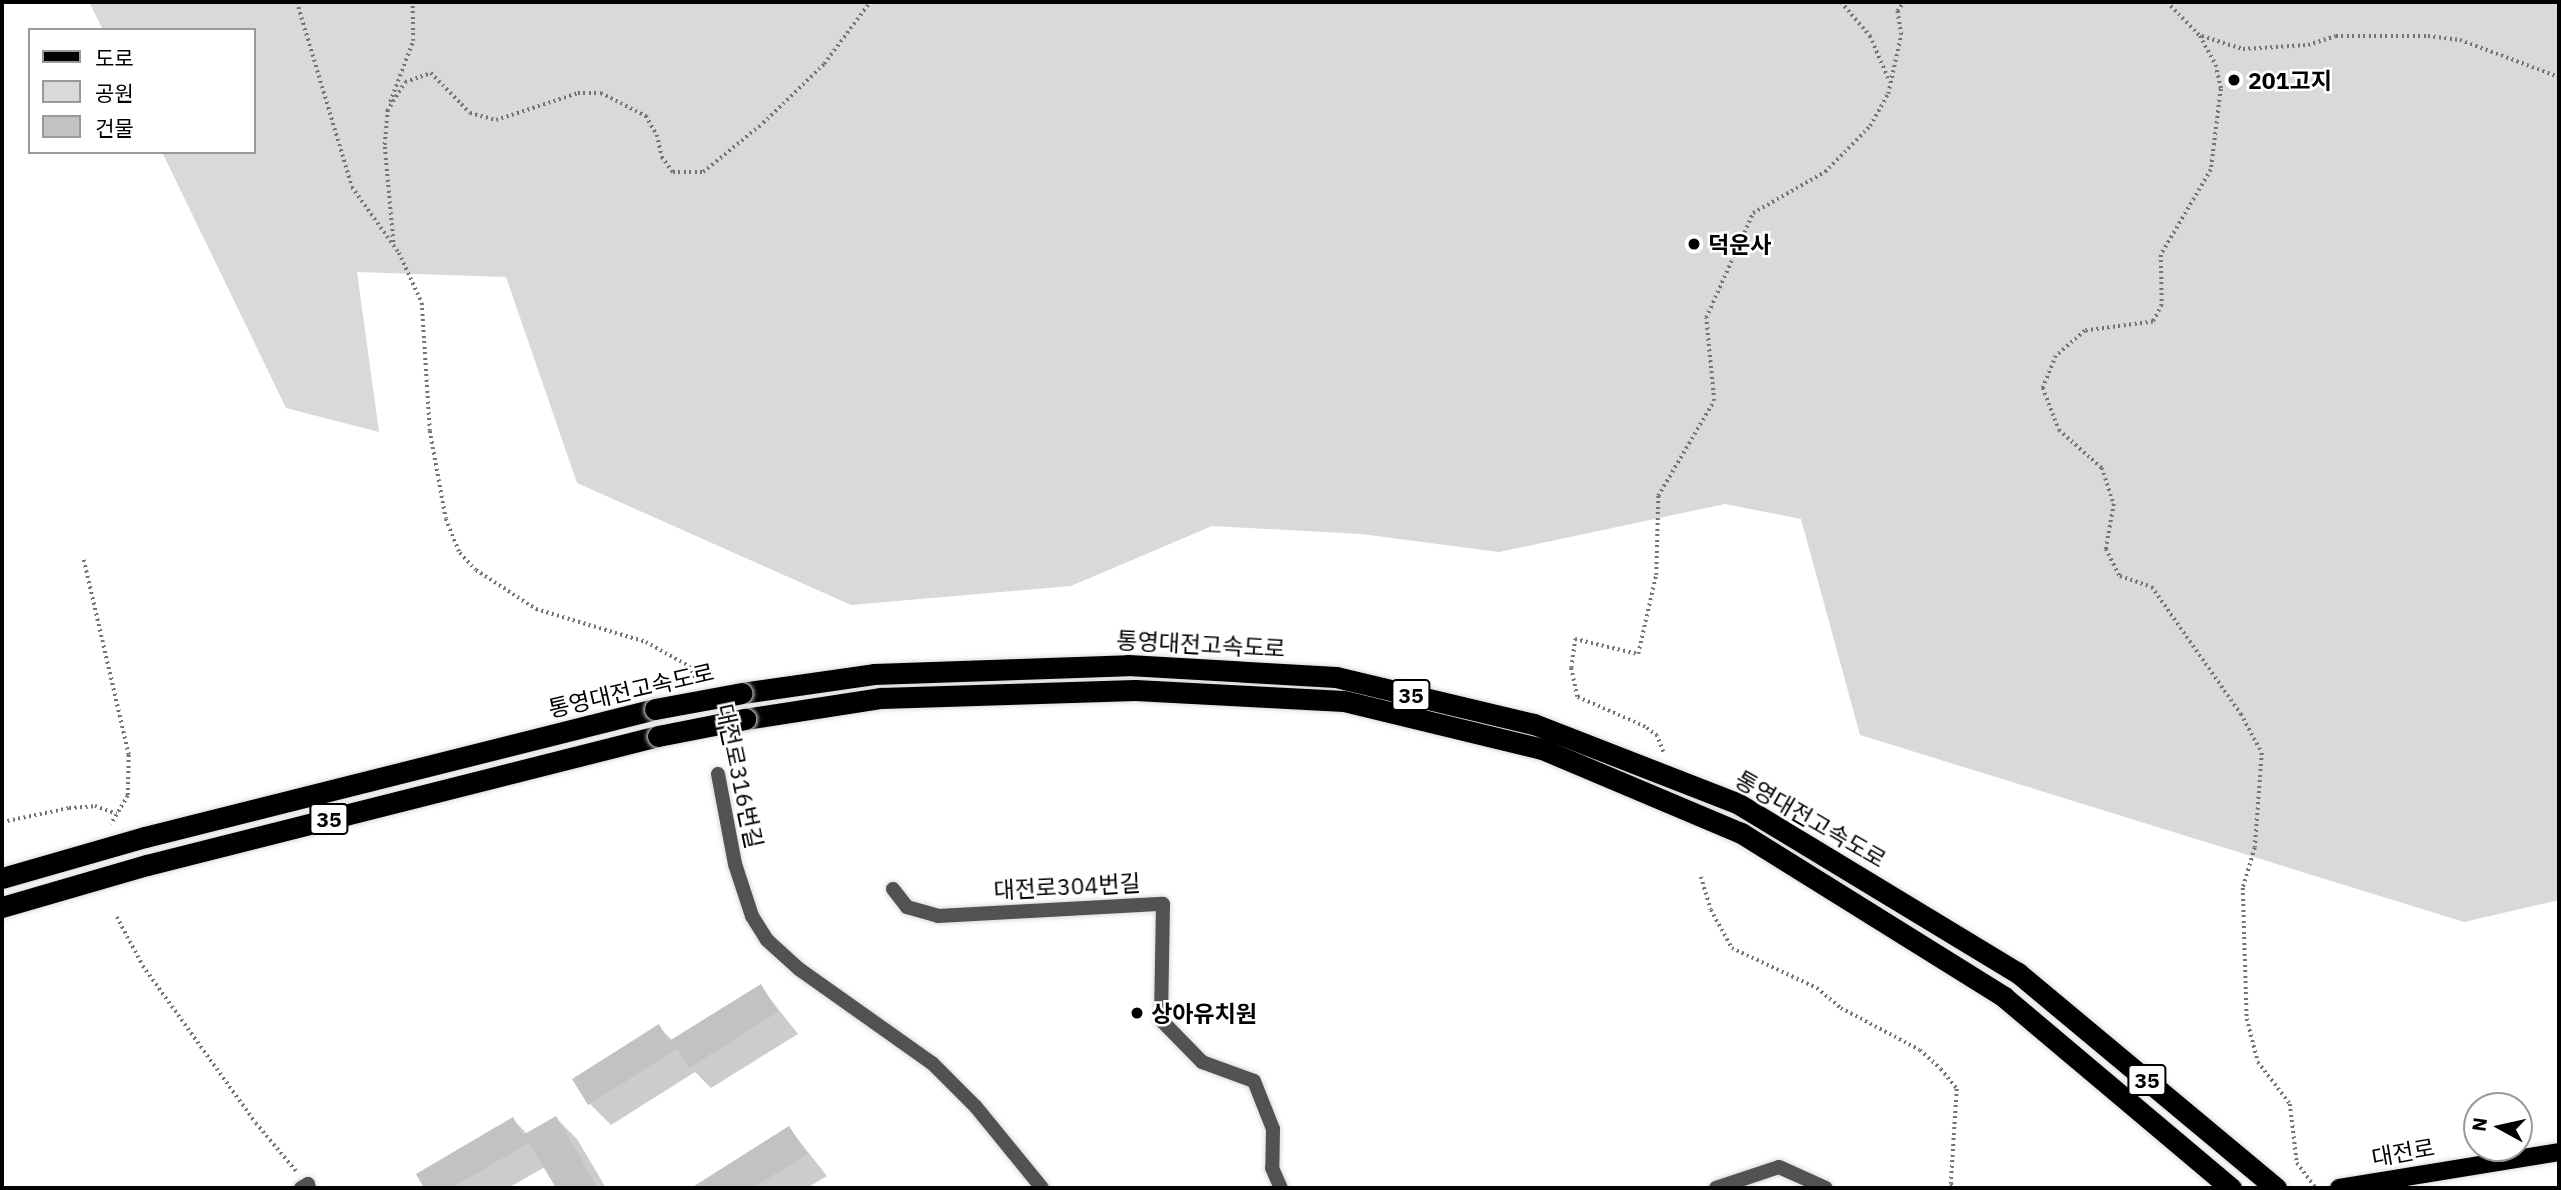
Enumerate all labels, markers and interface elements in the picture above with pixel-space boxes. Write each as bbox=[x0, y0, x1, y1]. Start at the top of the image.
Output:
legend bbox=[28, 28, 256, 154]
text: 도로 bbox=[95, 44, 134, 72]
place label: 201고지 bbox=[2248, 66, 2332, 94]
marker: 201고지 bbox=[2226, 72, 2242, 88]
text: 공원 bbox=[95, 79, 134, 107]
text: 건물 bbox=[95, 114, 134, 142]
place label: 덕운사 bbox=[1708, 230, 1771, 258]
marker: 덕운사 bbox=[1686, 236, 1702, 252]
street label: 통영대전고속도로 bbox=[1116, 626, 1286, 662]
street label: 통영대전고속도로 bbox=[545, 658, 717, 722]
road number: 35 bbox=[1390, 678, 1432, 712]
street label: 대전로316번길 bbox=[711, 701, 769, 851]
street label: 통영대전고속도로 bbox=[1731, 765, 1891, 873]
road number: 35 bbox=[308, 802, 350, 836]
street label: 대전로304번길 bbox=[993, 868, 1141, 904]
place label: 상아유치원 bbox=[1151, 999, 1257, 1027]
marker: 상아유치원 bbox=[1129, 1005, 1145, 1021]
road number: 35 bbox=[2126, 1062, 2168, 1098]
north arrow bbox=[2463, 1092, 2533, 1162]
text: N bbox=[2466, 1116, 2492, 1133]
street label: 대전로 bbox=[2369, 1133, 2437, 1171]

